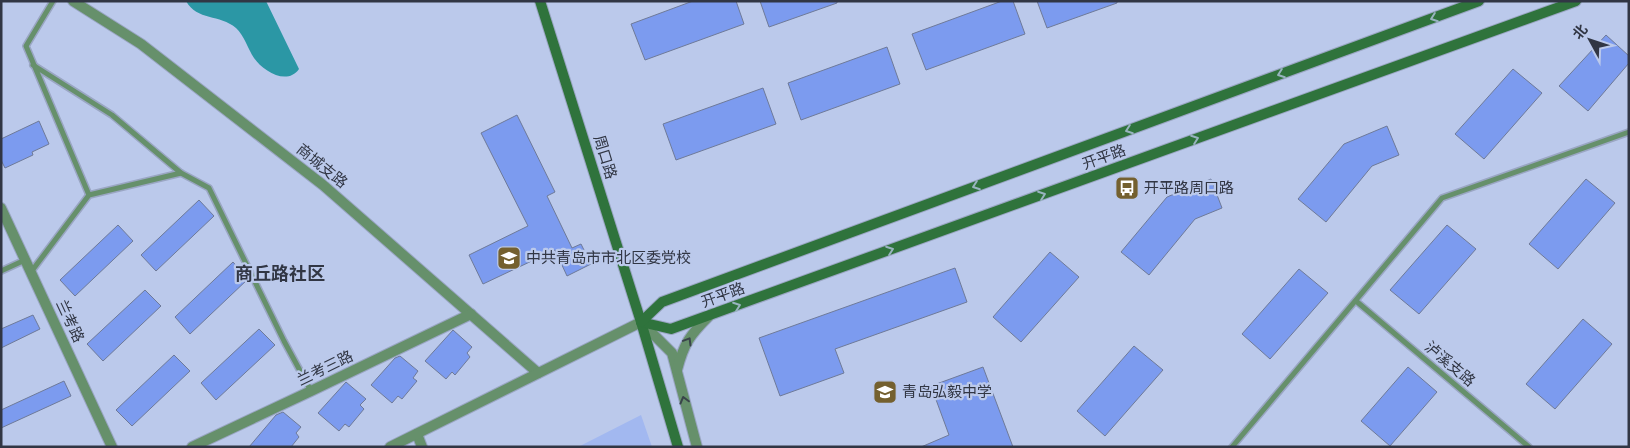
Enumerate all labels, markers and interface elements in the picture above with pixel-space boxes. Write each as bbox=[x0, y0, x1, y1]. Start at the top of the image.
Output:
one-way arrow bbox=[1430, 12, 1438, 22]
north arrow bbox=[1565, 15, 1615, 65]
text: 北 bbox=[1569, 21, 1591, 42]
one-way arrow bbox=[1277, 68, 1286, 78]
one-way arrow bbox=[1125, 124, 1133, 134]
street label: 周口路 bbox=[590, 133, 620, 181]
one-way arrow bbox=[1190, 135, 1199, 145]
street label: 商城支路 bbox=[293, 140, 351, 192]
street label: 开平路 bbox=[1080, 141, 1128, 173]
bus stop icon: 开平路周口路 bbox=[1114, 175, 1140, 201]
place label: 开平路周口路 bbox=[1144, 179, 1234, 197]
one-way arrow bbox=[972, 180, 981, 190]
one-way arrow bbox=[1038, 191, 1046, 201]
school or university icon: 中共青岛市市北区委党校 bbox=[496, 245, 522, 271]
one-way arrow bbox=[885, 246, 893, 256]
place label: 中共青岛市市北区委党校 bbox=[526, 249, 691, 267]
district label: 商丘路社区 bbox=[235, 263, 325, 284]
street label: 开平路 bbox=[699, 279, 747, 311]
street label: 兰考路 bbox=[52, 297, 88, 345]
one-way arrow bbox=[732, 302, 741, 312]
one-way arrow bbox=[681, 337, 691, 346]
street label: 泸溪支路 bbox=[1421, 338, 1479, 390]
street label: 兰考三路 bbox=[294, 347, 356, 389]
school or university icon: 青岛弘毅中学 bbox=[872, 379, 898, 405]
place label: 青岛弘毅中学 bbox=[902, 383, 992, 401]
one-way arrow bbox=[680, 396, 690, 404]

